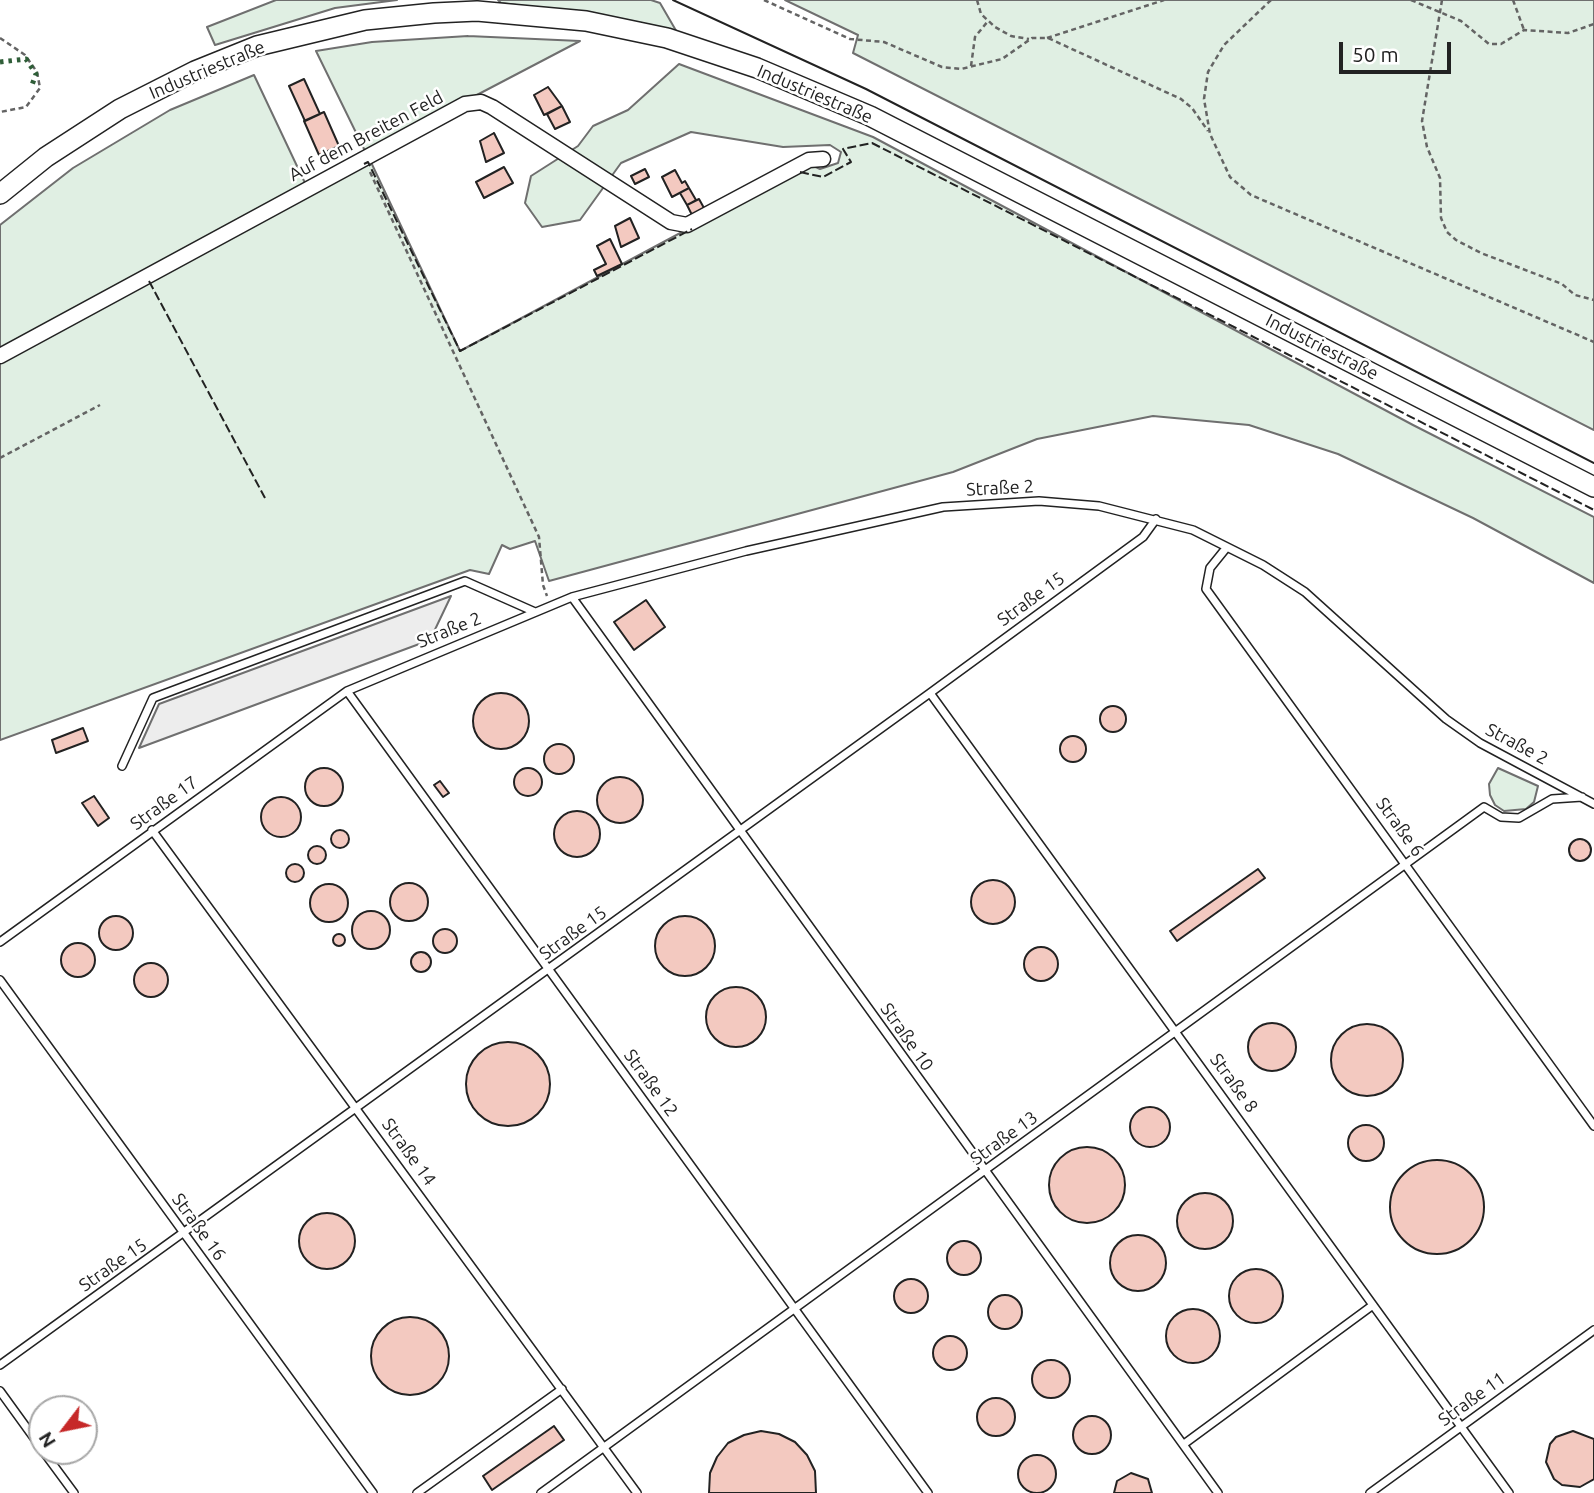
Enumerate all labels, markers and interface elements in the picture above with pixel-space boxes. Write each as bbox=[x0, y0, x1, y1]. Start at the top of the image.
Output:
scale bar bbox=[1342, 28, 1454, 72]
street label: Industriestraße bbox=[146, 36, 268, 104]
text: 50 m bbox=[1352, 42, 1399, 66]
street label: Industriestraße bbox=[754, 60, 876, 128]
street label: Auf dem Breiten Feld bbox=[285, 86, 447, 186]
street label: Industriestraße bbox=[1262, 309, 1382, 385]
street label: Straße 2 bbox=[966, 475, 1034, 501]
street label: Straße 15 bbox=[993, 567, 1069, 631]
street label: Straße 2 bbox=[414, 607, 484, 653]
street label: Straße 2 bbox=[1482, 719, 1552, 769]
street label: Straße 17 bbox=[126, 771, 202, 835]
street label: Straße 6 bbox=[1371, 793, 1429, 861]
street label: Straße 15 bbox=[535, 901, 611, 965]
street label: Straße 10 bbox=[876, 999, 938, 1075]
street label: Straße 12 bbox=[619, 1045, 683, 1121]
street label: Straße 8 bbox=[1205, 1049, 1263, 1117]
street label: Straße 13 bbox=[966, 1106, 1042, 1170]
street label: Straße 14 bbox=[377, 1114, 441, 1190]
street label: Straße 16 bbox=[167, 1189, 231, 1265]
street label: Straße 15 bbox=[75, 1234, 151, 1296]
street label: Straße 11 bbox=[1434, 1367, 1510, 1431]
north arrow bbox=[28, 1395, 98, 1465]
text: N bbox=[34, 1428, 60, 1452]

